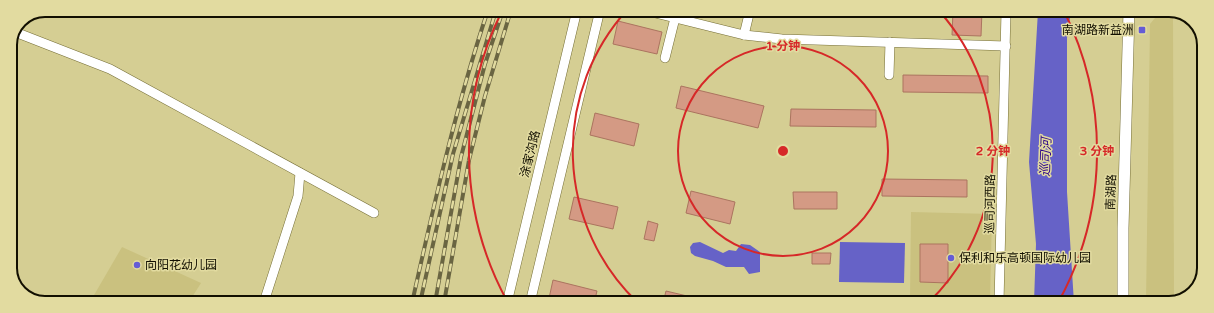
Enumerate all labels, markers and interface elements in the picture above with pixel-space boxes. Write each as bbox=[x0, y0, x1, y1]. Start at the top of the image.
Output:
place label: 南湖路新益洲 bbox=[1062, 23, 1134, 37]
marker: 南湖路新益洲 bbox=[1137, 25, 1147, 35]
text: 1 分钟 bbox=[766, 39, 800, 53]
street label: 涂家沟路 bbox=[517, 129, 543, 179]
water label: 巡司河 bbox=[1037, 134, 1055, 177]
centre of rings bbox=[776, 144, 790, 158]
text: 2 分钟 bbox=[976, 144, 1010, 158]
text: 3 分钟 bbox=[1080, 144, 1114, 158]
street label: 巡司河西路 bbox=[982, 174, 998, 234]
street label: 南湖路 bbox=[1103, 174, 1119, 210]
place label: 保利和乐高顿国际幼儿园 bbox=[959, 251, 1091, 265]
marker: 保利和乐高顿国际幼儿园 bbox=[946, 253, 956, 263]
place label: 向阳花幼儿园 bbox=[145, 258, 217, 272]
marker: 向阳花幼儿园 bbox=[132, 260, 142, 270]

